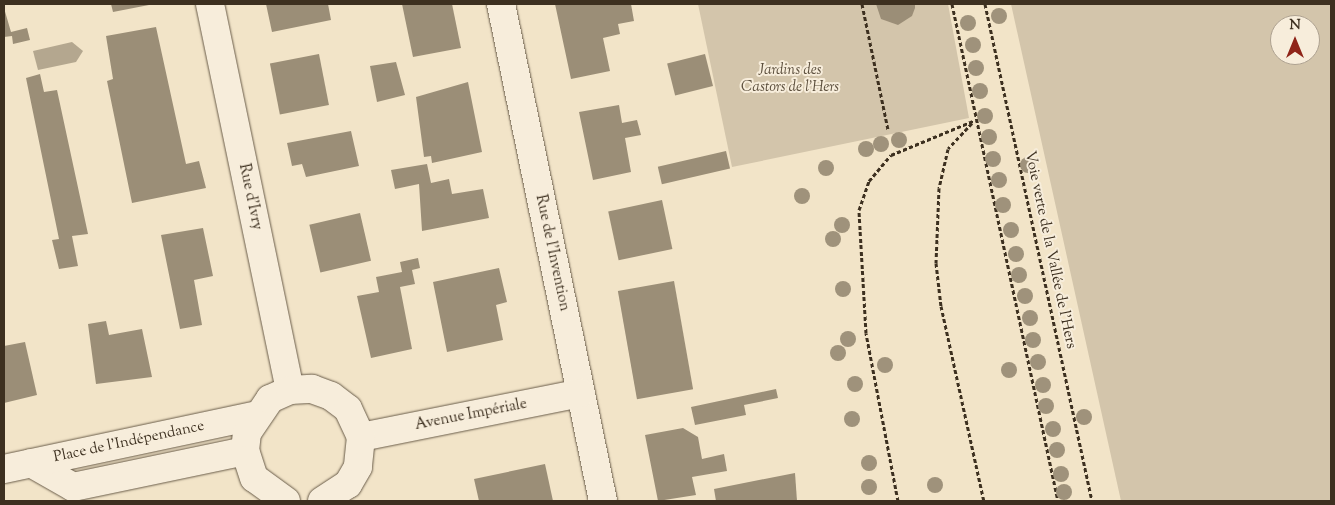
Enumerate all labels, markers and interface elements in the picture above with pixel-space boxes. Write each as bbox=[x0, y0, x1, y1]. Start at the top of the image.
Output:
north arrow bbox=[1270, 15, 1320, 65]
text: N bbox=[1289, 16, 1301, 36]
park label: Jardins des Castors de l’Hers bbox=[741, 61, 839, 96]
street label: Voie verte de la Vallée de l'Hers bbox=[1020, 149, 1080, 351]
street label: Rue d'Ivry bbox=[234, 162, 266, 232]
street label: Rue de l'Invention bbox=[531, 193, 573, 313]
street label: Avenue Impériale bbox=[414, 395, 528, 435]
street label: Place de l'Indépendance bbox=[52, 417, 206, 467]

